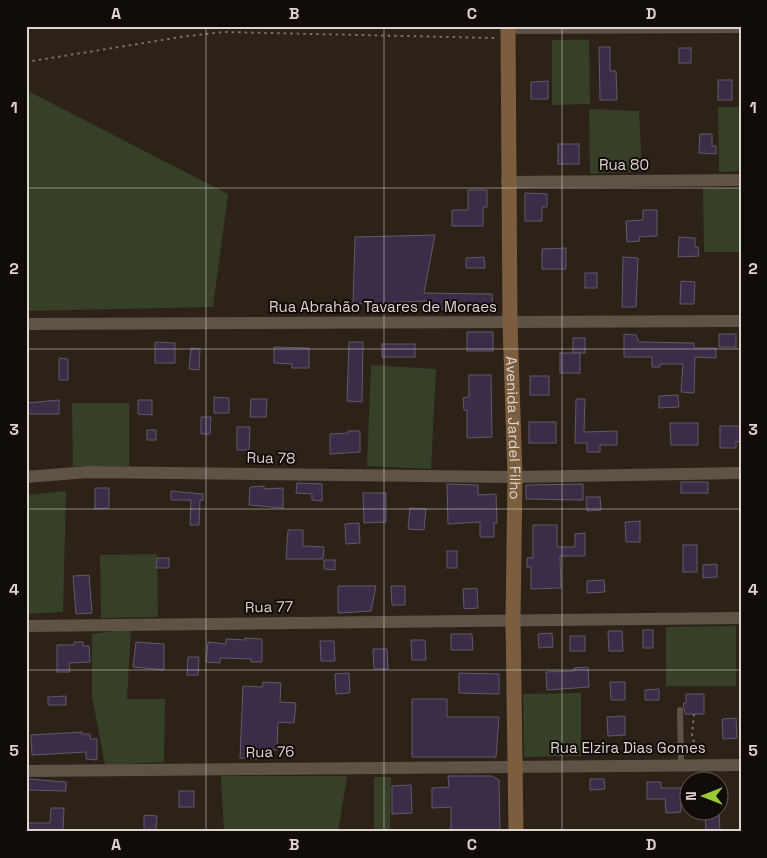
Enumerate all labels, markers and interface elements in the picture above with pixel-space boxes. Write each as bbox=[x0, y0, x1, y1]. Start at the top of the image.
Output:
text: A bbox=[111, 3, 121, 24]
text: B bbox=[289, 3, 299, 24]
text: C bbox=[467, 3, 477, 24]
text: D bbox=[646, 3, 656, 24]
text: 1 bbox=[10, 97, 18, 118]
text: 1 bbox=[749, 97, 757, 118]
street label: Rua 80 bbox=[599, 155, 649, 174]
text: 2 bbox=[9, 258, 19, 279]
text: 2 bbox=[748, 258, 758, 279]
street label: Rua Abrahão Tavares de Moraes bbox=[269, 297, 497, 316]
street label: Avenida Jardel Filho bbox=[502, 356, 525, 500]
text: 3 bbox=[9, 419, 19, 440]
text: 3 bbox=[748, 419, 758, 440]
street label: Rua 78 bbox=[246, 448, 296, 467]
text: 4 bbox=[9, 579, 19, 600]
text: 4 bbox=[748, 579, 758, 600]
street label: Rua 77 bbox=[245, 597, 293, 616]
street label: Rua Elzira Dias Gomes bbox=[550, 738, 706, 757]
text: 5 bbox=[9, 740, 19, 761]
text: 5 bbox=[748, 740, 758, 761]
street label: Rua 76 bbox=[246, 742, 294, 761]
north arrow bbox=[680, 770, 730, 820]
text: N bbox=[682, 791, 700, 801]
text: A bbox=[111, 834, 121, 855]
text: B bbox=[289, 834, 299, 855]
text: C bbox=[467, 834, 477, 855]
text: D bbox=[646, 834, 656, 855]

